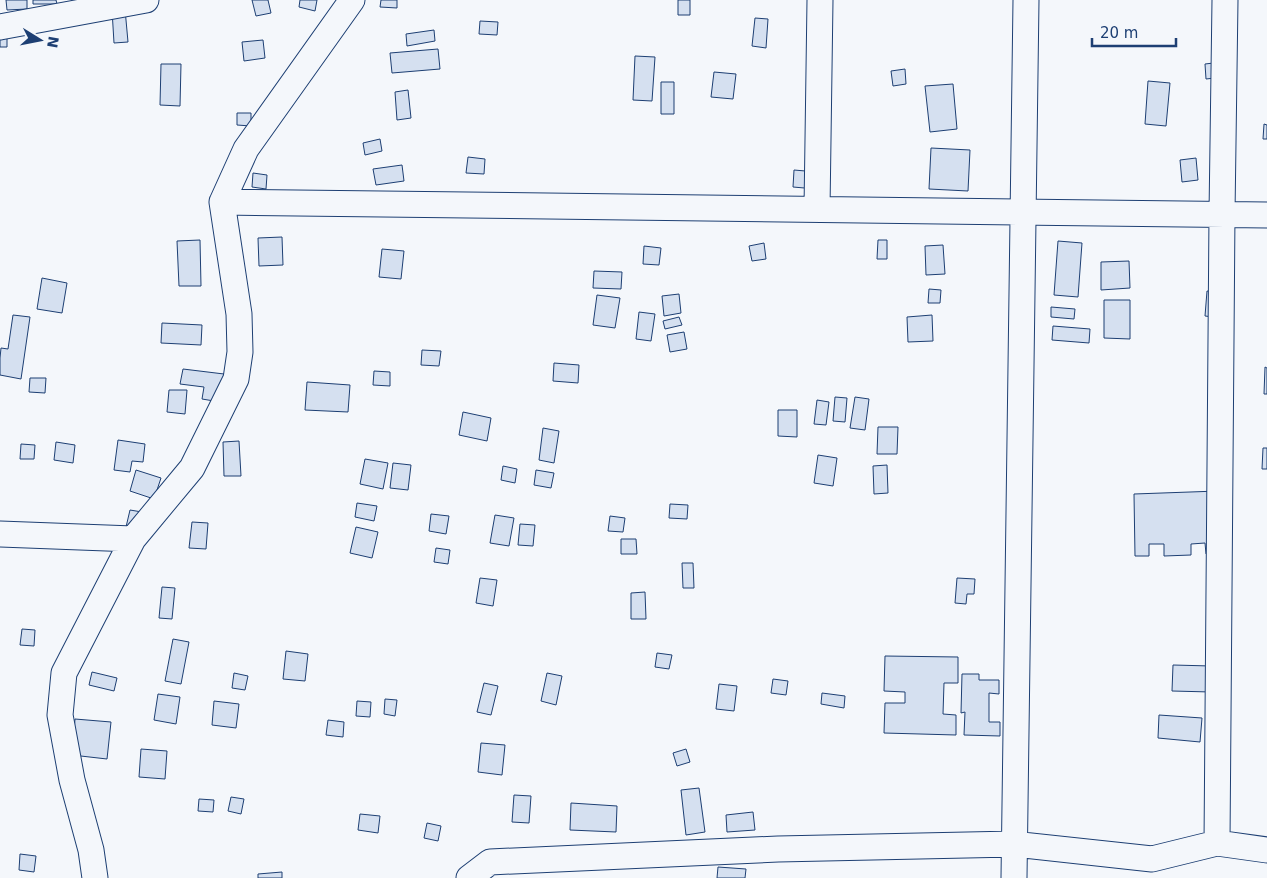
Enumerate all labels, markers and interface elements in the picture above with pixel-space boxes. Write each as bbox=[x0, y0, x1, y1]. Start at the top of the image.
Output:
north arrow bbox=[15, 15, 65, 65]
scale bar bbox=[1092, 15, 1176, 47]
text: 20 m bbox=[1100, 24, 1138, 42]
text: N bbox=[44, 35, 62, 49]

